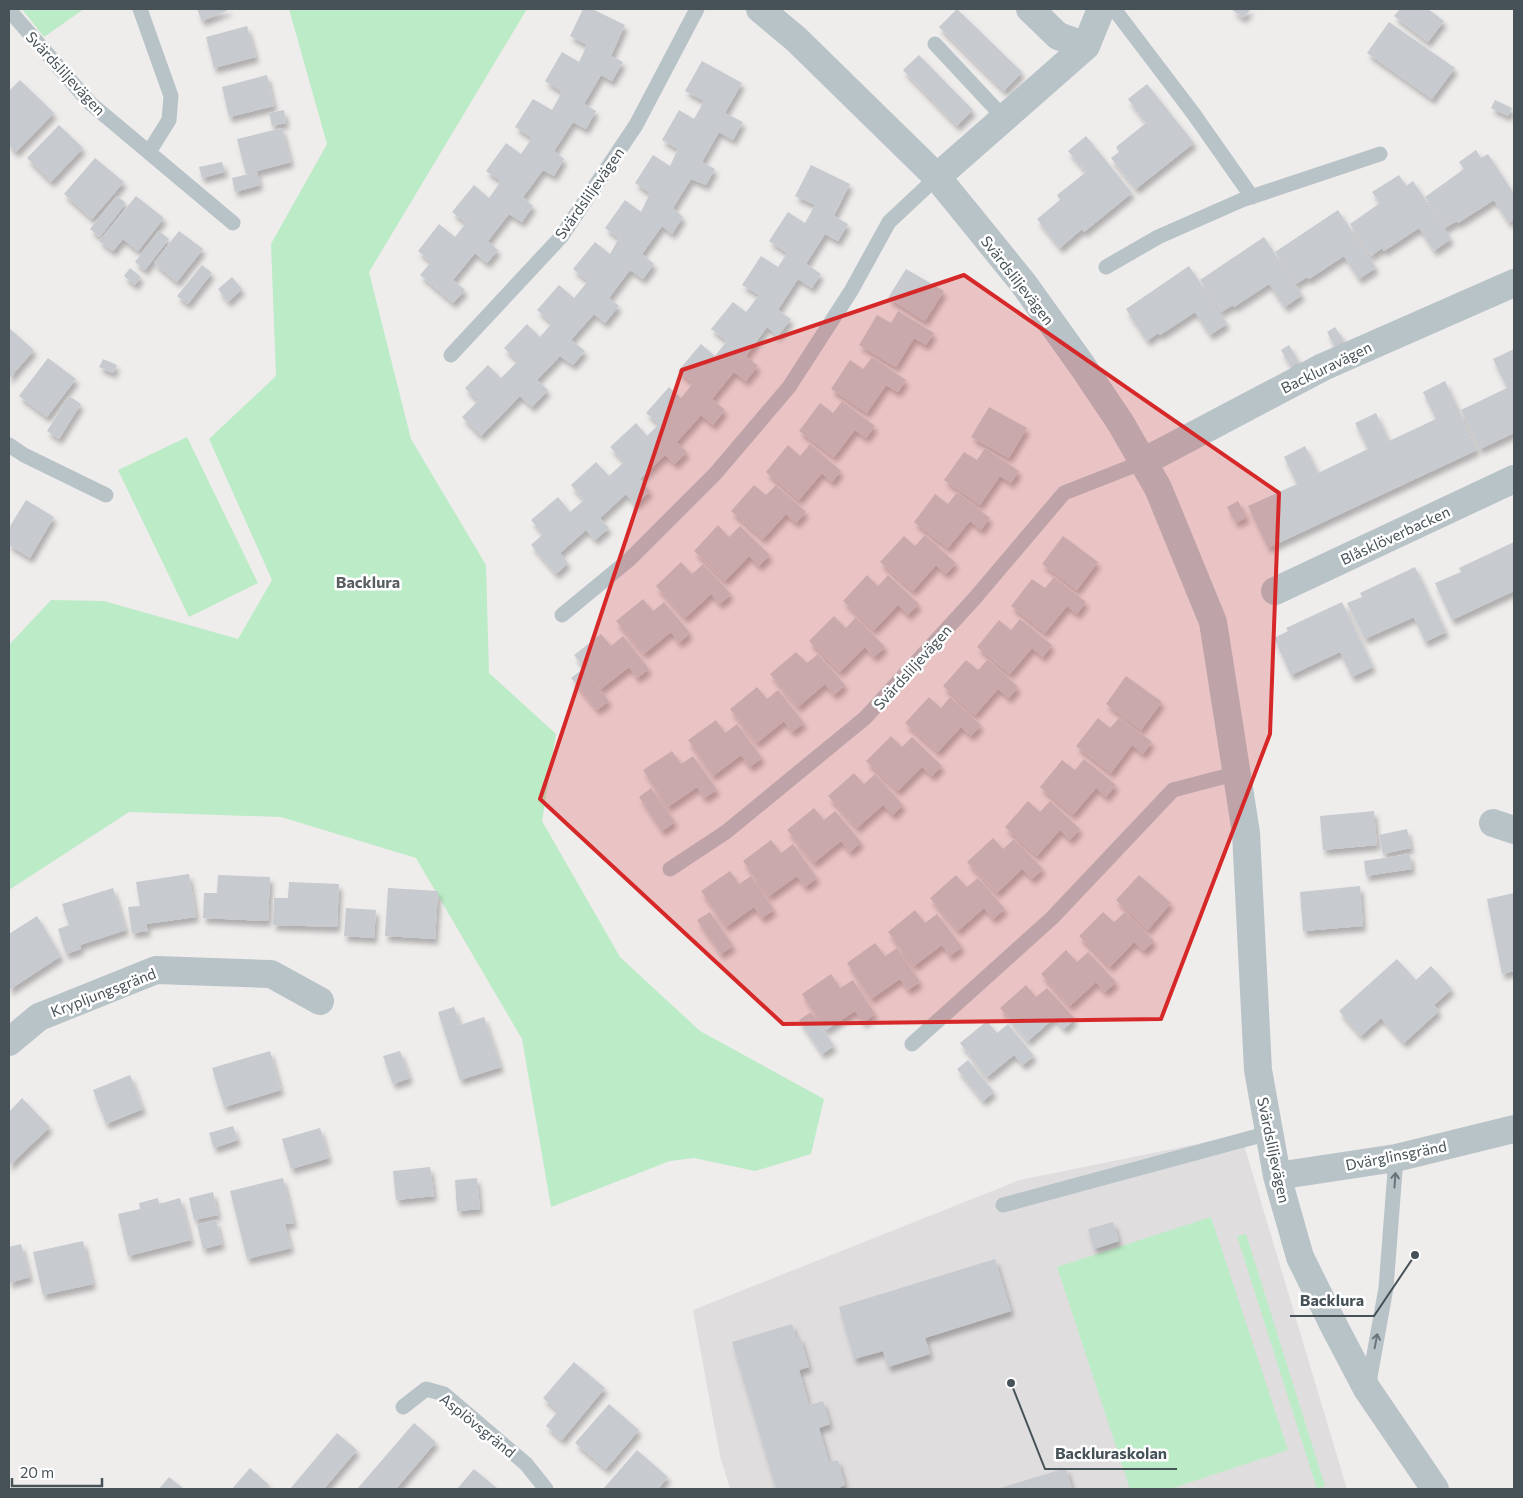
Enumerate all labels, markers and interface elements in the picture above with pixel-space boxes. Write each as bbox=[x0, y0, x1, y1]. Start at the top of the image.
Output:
street label: Svärdsliljevägen bbox=[23, 27, 109, 119]
street label: Svärdsliljevägen bbox=[551, 144, 627, 242]
street label: Svärdsliljevägen bbox=[978, 232, 1058, 328]
street label: Backluravägen bbox=[1278, 337, 1374, 397]
street label: Blåsklöverbacken bbox=[1337, 502, 1453, 568]
district label: Backlura bbox=[336, 572, 400, 591]
street label: Svärdsliljevägen bbox=[869, 621, 955, 713]
street label: Krypljungsgränd bbox=[48, 964, 158, 1020]
street label: Svärdsliljevägen bbox=[1254, 1095, 1294, 1205]
street label: Dvärglinsgränd bbox=[1344, 1136, 1448, 1174]
one-way arrow bbox=[1390, 1172, 1399, 1188]
callout: Backlura bbox=[1290, 1285, 1374, 1316]
text: Backlura bbox=[1300, 1290, 1364, 1309]
one-way arrow bbox=[1372, 1333, 1382, 1349]
street label: Asplövsgränd bbox=[437, 1389, 519, 1461]
callout: Backluraskolan bbox=[1045, 1438, 1177, 1469]
text: Backluraskolan bbox=[1055, 1443, 1167, 1462]
scale bar bbox=[12, 1456, 102, 1488]
text: 20 m bbox=[20, 1463, 54, 1481]

